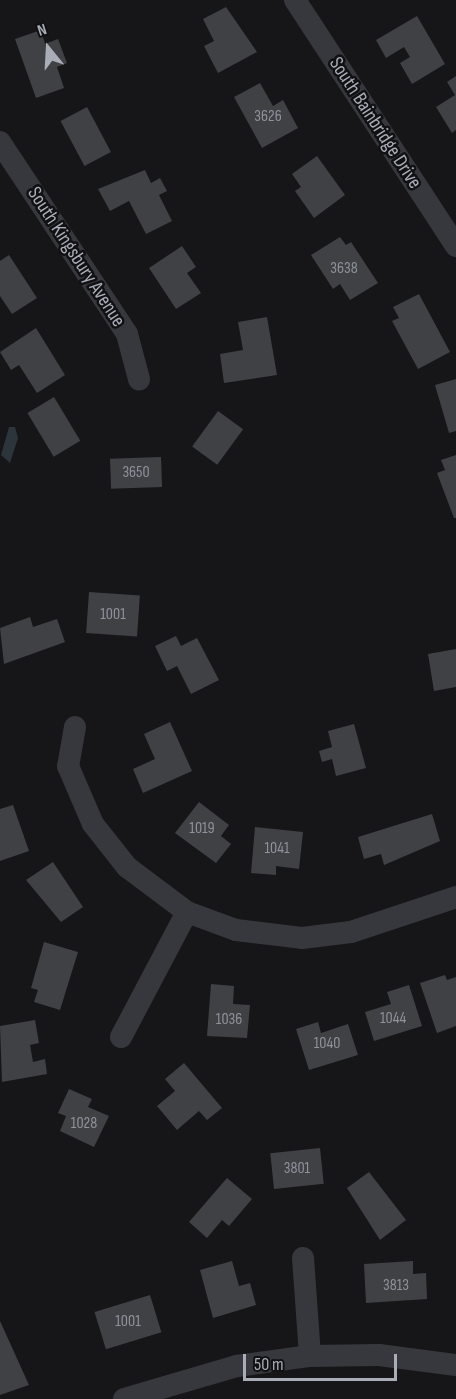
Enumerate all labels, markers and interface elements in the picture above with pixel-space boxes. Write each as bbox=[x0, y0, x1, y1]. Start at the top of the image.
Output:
north arrow bbox=[18, 18, 78, 78]
text: N bbox=[35, 20, 49, 41]
street label: South Bainbridge Drive bbox=[324, 53, 426, 193]
house number: 3626 bbox=[254, 107, 282, 127]
street label: South Kingsbury Avenue bbox=[22, 183, 130, 331]
house number: 3638 bbox=[330, 259, 358, 279]
house number: 3650 bbox=[122, 463, 150, 483]
house number: 1001 bbox=[100, 605, 126, 625]
house number: 1019 bbox=[189, 819, 215, 839]
house number: 1041 bbox=[264, 839, 290, 859]
house number: 1044 bbox=[380, 1009, 406, 1029]
house number: 1036 bbox=[216, 1010, 242, 1030]
house number: 1040 bbox=[314, 1034, 340, 1054]
house number: 1028 bbox=[71, 1114, 97, 1134]
house number: 3801 bbox=[284, 1159, 310, 1179]
house number: 3813 bbox=[383, 1276, 409, 1296]
house number: 1001 bbox=[115, 1312, 141, 1332]
scale bar bbox=[246, 1342, 400, 1380]
text: 50 m bbox=[254, 1354, 284, 1375]

